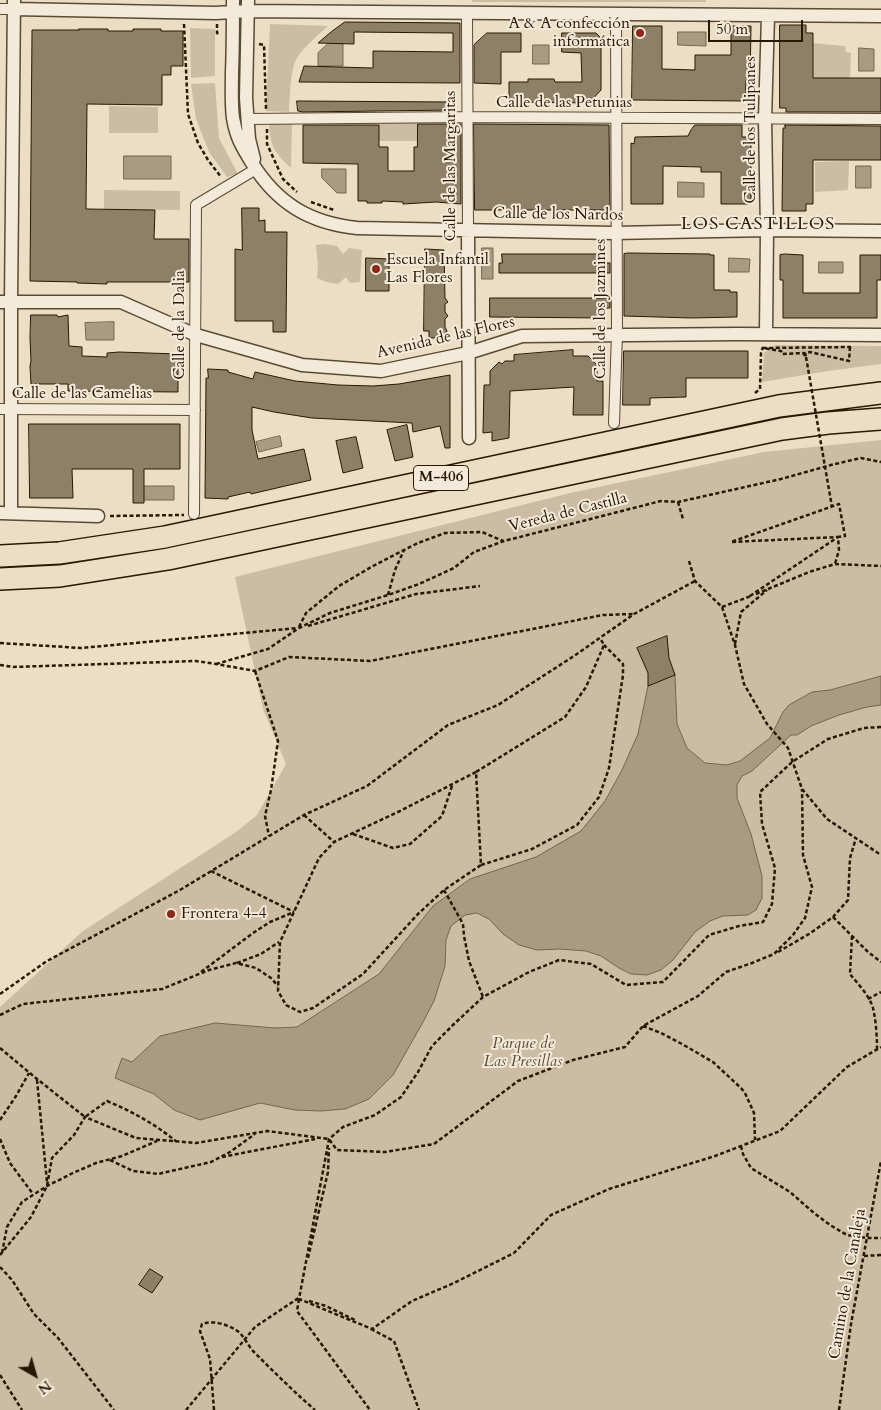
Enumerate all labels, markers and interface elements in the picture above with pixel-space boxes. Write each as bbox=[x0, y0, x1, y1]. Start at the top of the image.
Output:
scale bar bbox=[711, 10, 806, 42]
place label: A & A confección informática bbox=[508, 14, 630, 52]
text: 50 m bbox=[716, 19, 748, 39]
marker: A & A confección informática bbox=[634, 27, 646, 39]
street label: Calle de los Tulipanes bbox=[741, 56, 761, 204]
street label: Calle de las Margaritas bbox=[441, 91, 461, 241]
street label: Calle de las Petunias bbox=[496, 93, 632, 113]
street label: Calle de los Nardos bbox=[493, 204, 623, 226]
district label: LOS CASTILLOS bbox=[679, 214, 837, 236]
street label: Calle de los Jazmines bbox=[591, 239, 611, 379]
place label: Escuela Infantil Las Flores bbox=[386, 250, 489, 288]
marker: Escuela Infantil Las Flores bbox=[370, 263, 382, 275]
street label: Calle de la Dalia bbox=[170, 270, 190, 380]
street label: Avenida de las Flores bbox=[375, 313, 517, 363]
street label: Calle de las Camelias bbox=[12, 384, 152, 404]
road number: M-406 bbox=[414, 466, 468, 490]
street label: Vereda de Castilla bbox=[507, 489, 629, 537]
place label: Frontera 4-4 bbox=[181, 904, 267, 924]
marker: Frontera 4-4 bbox=[165, 908, 177, 920]
park label: Parque de Las Presillas bbox=[484, 1034, 562, 1072]
street label: Camino de la Canaleja bbox=[825, 1207, 871, 1361]
north arrow bbox=[10, 1350, 60, 1400]
text: N bbox=[34, 1376, 55, 1398]

